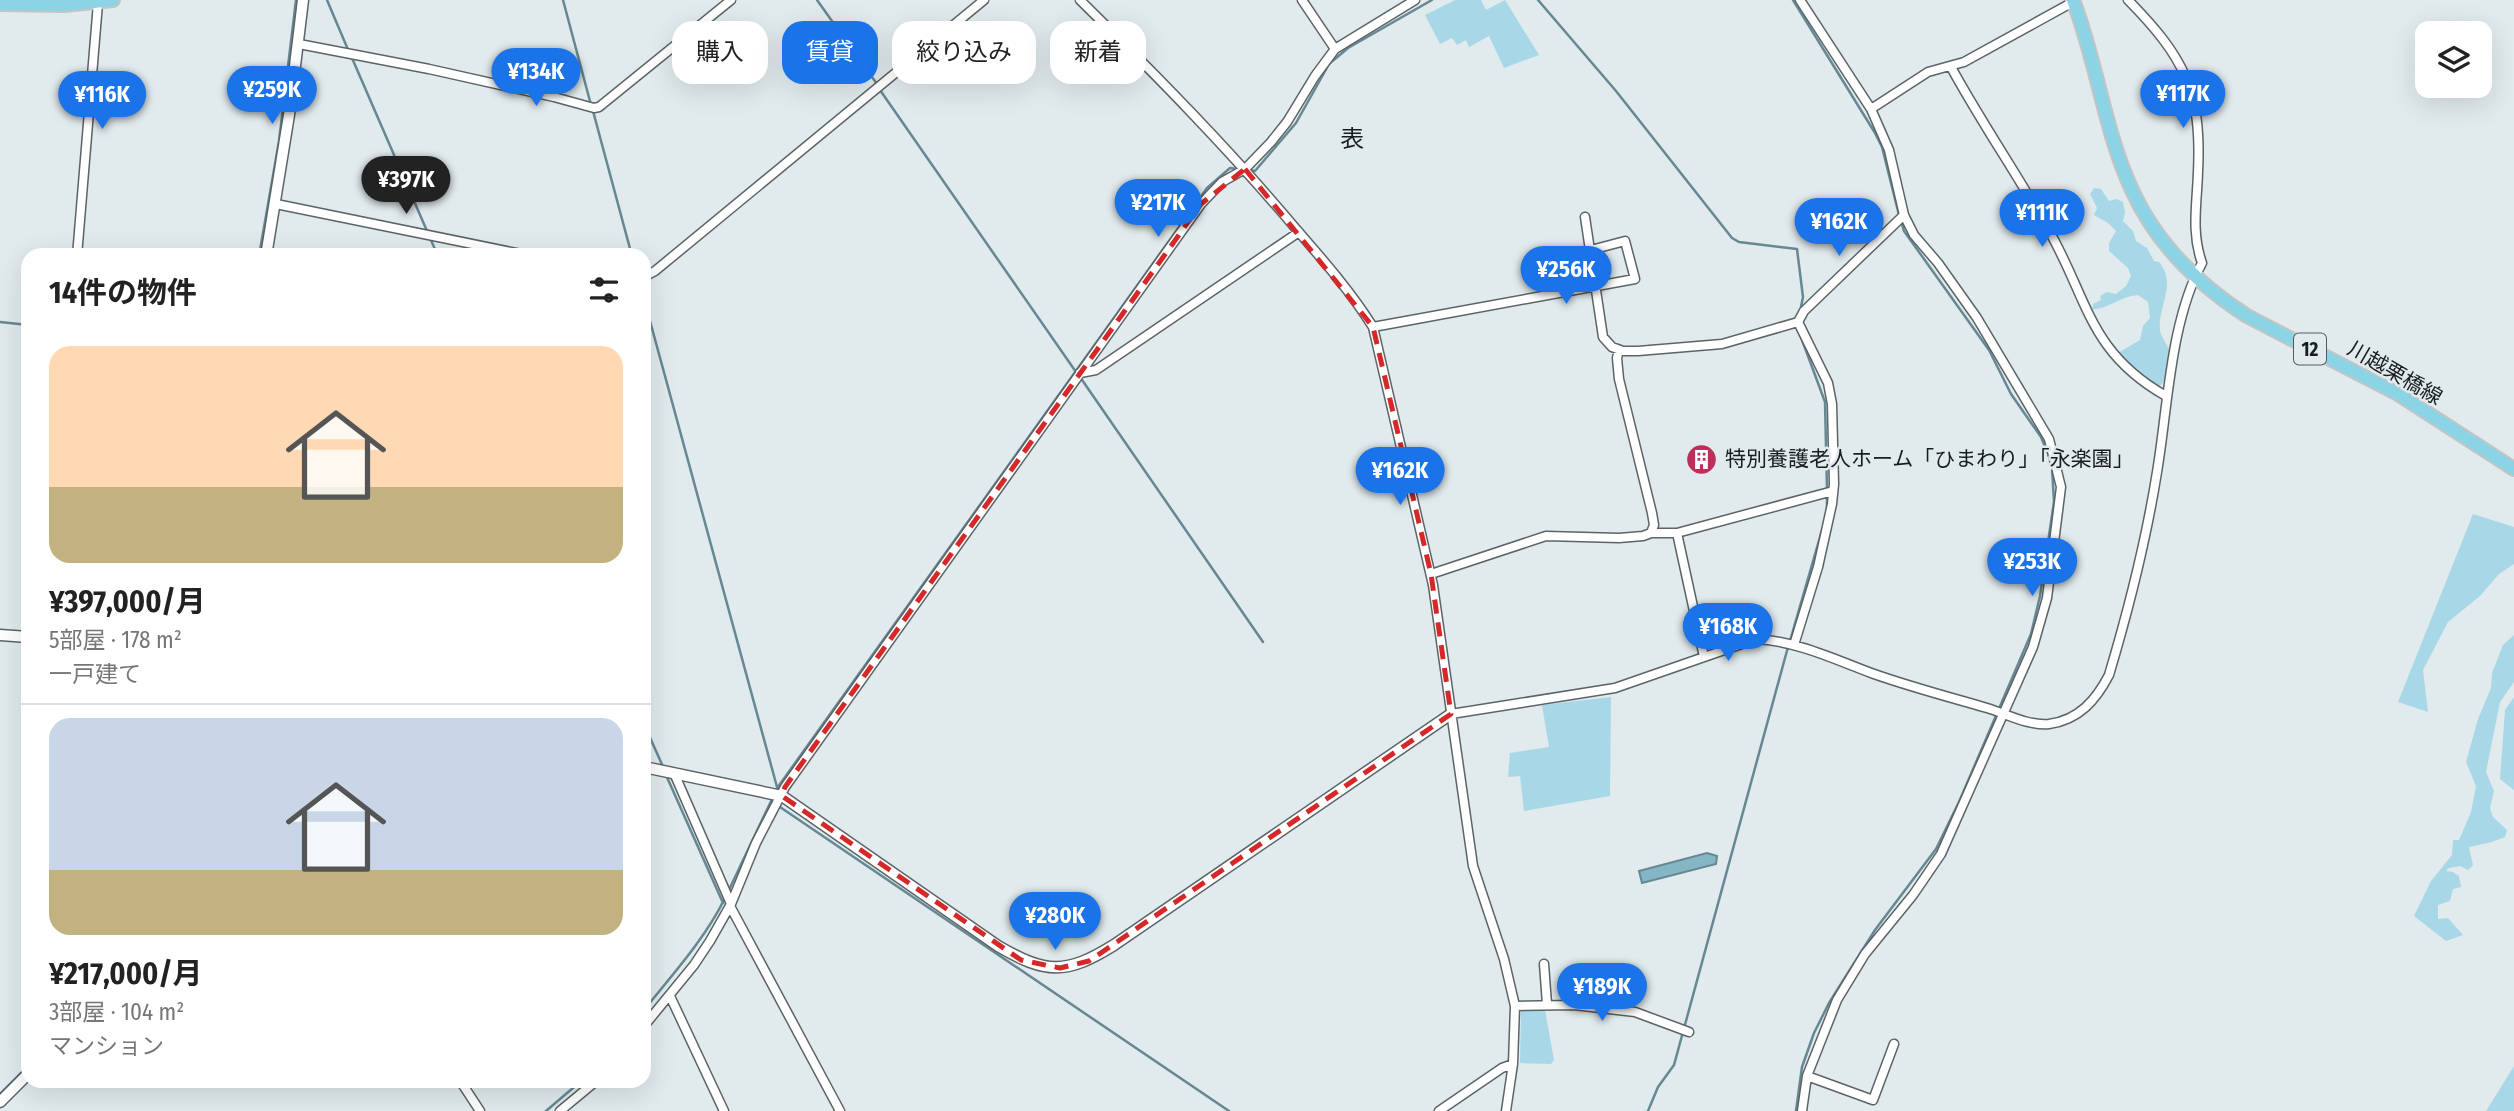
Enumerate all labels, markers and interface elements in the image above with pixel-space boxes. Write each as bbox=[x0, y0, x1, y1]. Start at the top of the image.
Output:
chip: 購入 bbox=[672, 21, 768, 84]
chip: 賃貸 bbox=[782, 21, 878, 84]
chip: 絞り込み bbox=[892, 21, 1036, 84]
chip: 新着 bbox=[1050, 21, 1146, 84]
map controls bbox=[2415, 21, 2492, 98]
button: layers bbox=[2415, 21, 2492, 98]
pin: ¥134K bbox=[487, 48, 585, 108]
text: ¥134K bbox=[508, 57, 564, 85]
pin: ¥259K bbox=[223, 66, 321, 126]
pin: ¥117K bbox=[2134, 71, 2232, 130]
pin: ¥116K bbox=[53, 72, 151, 131]
text: ¥259K bbox=[243, 75, 301, 103]
text: ¥117K bbox=[2156, 79, 2210, 107]
text: ¥116K bbox=[74, 80, 130, 108]
district label: 表 bbox=[1340, 125, 1364, 153]
pin: ¥397K bbox=[357, 156, 455, 216]
text: ¥397K bbox=[377, 165, 435, 193]
pin: ¥217K bbox=[1109, 180, 1207, 239]
text: ¥217K bbox=[1131, 188, 1185, 216]
pin: ¥111K bbox=[1993, 190, 2091, 249]
pin: ¥162K bbox=[1790, 198, 1888, 258]
text: ¥111K bbox=[2016, 198, 2068, 226]
text: ¥162K bbox=[1811, 207, 1867, 235]
pin: ¥256K bbox=[1517, 246, 1615, 306]
text: ¥256K bbox=[1537, 255, 1595, 283]
icon: filters bbox=[585, 271, 623, 309]
text: 14件の物件 bbox=[49, 275, 197, 311]
road number: 12 bbox=[2294, 334, 2326, 364]
street label: 川越栗橋線 bbox=[2343, 335, 2447, 411]
icon: home bbox=[273, 392, 399, 518]
building icon: 特別養護老人ホーム「ひまわり」「永楽園」 bbox=[1685, 442, 1719, 476]
place label: 特別養護老人ホーム「ひまわり」「永楽園」 bbox=[1725, 446, 2134, 472]
pin: ¥162K bbox=[1351, 448, 1449, 507]
text: ¥162K bbox=[1372, 456, 1428, 484]
pin: ¥253K bbox=[1983, 538, 2081, 598]
text: ¥253K bbox=[2003, 547, 2061, 575]
text: ¥397,000/月 bbox=[49, 584, 206, 620]
pin: ¥168K bbox=[1679, 604, 1777, 663]
text: ¥168K bbox=[1699, 612, 1757, 640]
text: 5部屋 · 178 m² bbox=[49, 626, 182, 654]
text: 一戸建て bbox=[49, 660, 141, 688]
icon: home bbox=[273, 764, 399, 890]
pin: ¥280K bbox=[1006, 892, 1104, 952]
text: ¥280K bbox=[1025, 901, 1085, 929]
text: ¥217,000/月 bbox=[49, 956, 202, 992]
pin: ¥189K bbox=[1553, 964, 1651, 1023]
text: ¥189K bbox=[1573, 972, 1631, 1000]
text: 3部屋 · 104 m² bbox=[49, 998, 184, 1026]
text: マンション bbox=[49, 1032, 164, 1060]

